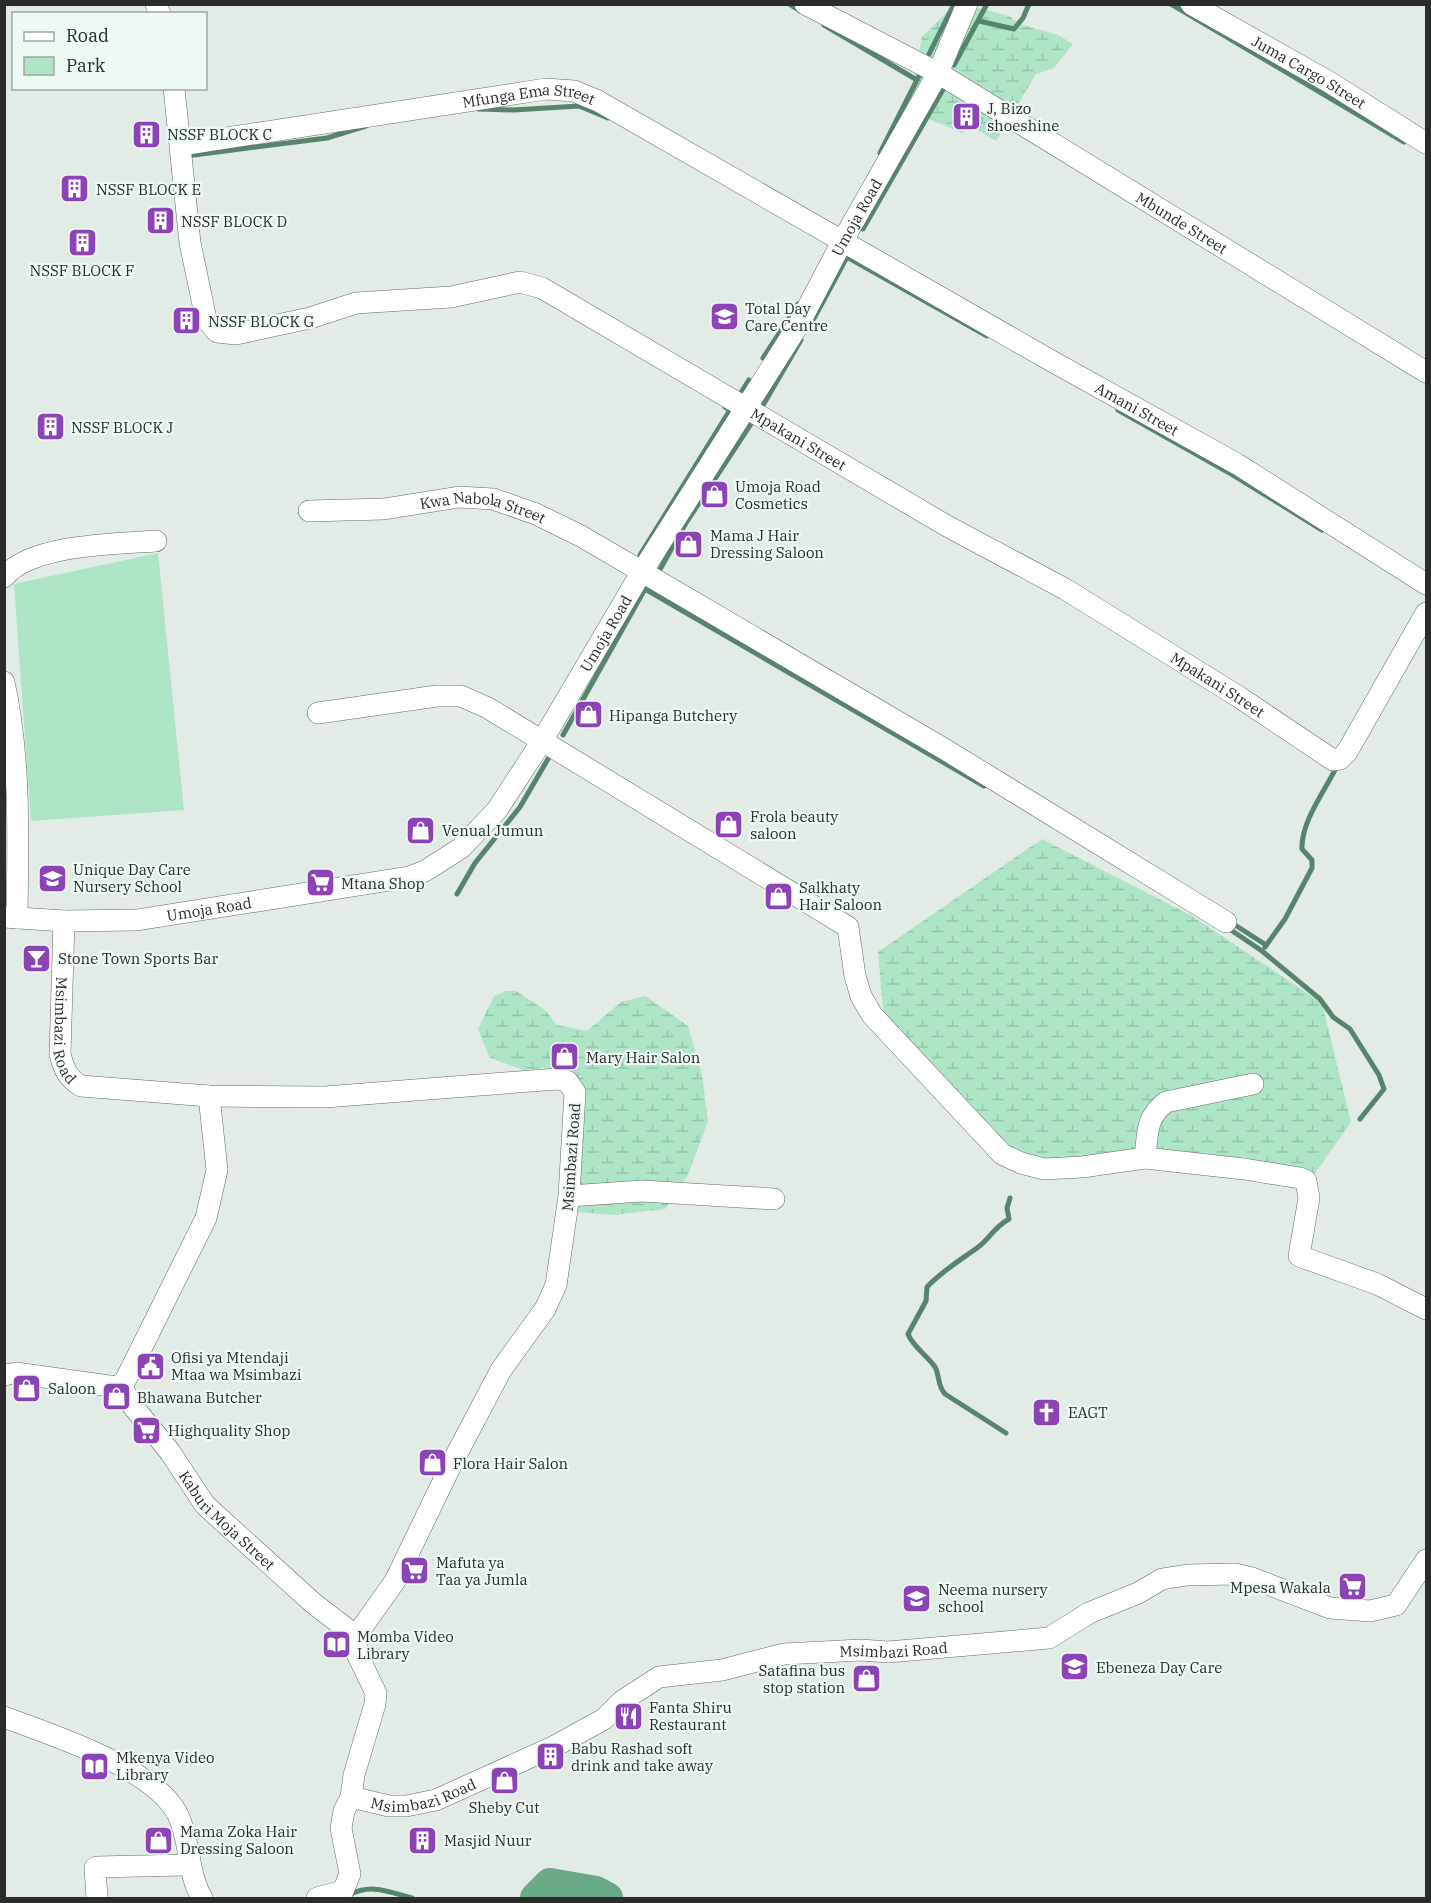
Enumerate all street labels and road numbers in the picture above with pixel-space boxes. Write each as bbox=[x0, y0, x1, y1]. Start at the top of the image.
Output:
street label: Juma Cargo Street bbox=[1249, 31, 1369, 112]
street label: Mfunga Ema Street bbox=[461, 79, 598, 111]
street label: Umoja Road bbox=[827, 175, 885, 259]
street label: Mbunde Street bbox=[1133, 187, 1231, 258]
street label: Amani Street bbox=[1092, 378, 1182, 439]
street label: Mpakani Street bbox=[747, 403, 850, 474]
street label: Kwa Nabola Street bbox=[418, 487, 549, 527]
street label: Umoja Road bbox=[575, 592, 635, 675]
street label: Mpakani Street bbox=[1167, 648, 1269, 721]
street label: Umoja Road bbox=[165, 893, 253, 925]
street label: Msimbazi Road bbox=[50, 976, 81, 1088]
street label: Msimbazi Road bbox=[558, 1102, 584, 1212]
street label: Kaburi Moja Street bbox=[175, 1467, 279, 1574]
street label: Msimbazi Road bbox=[839, 1637, 948, 1661]
street label: Msimbazi Road bbox=[369, 1774, 479, 1816]

